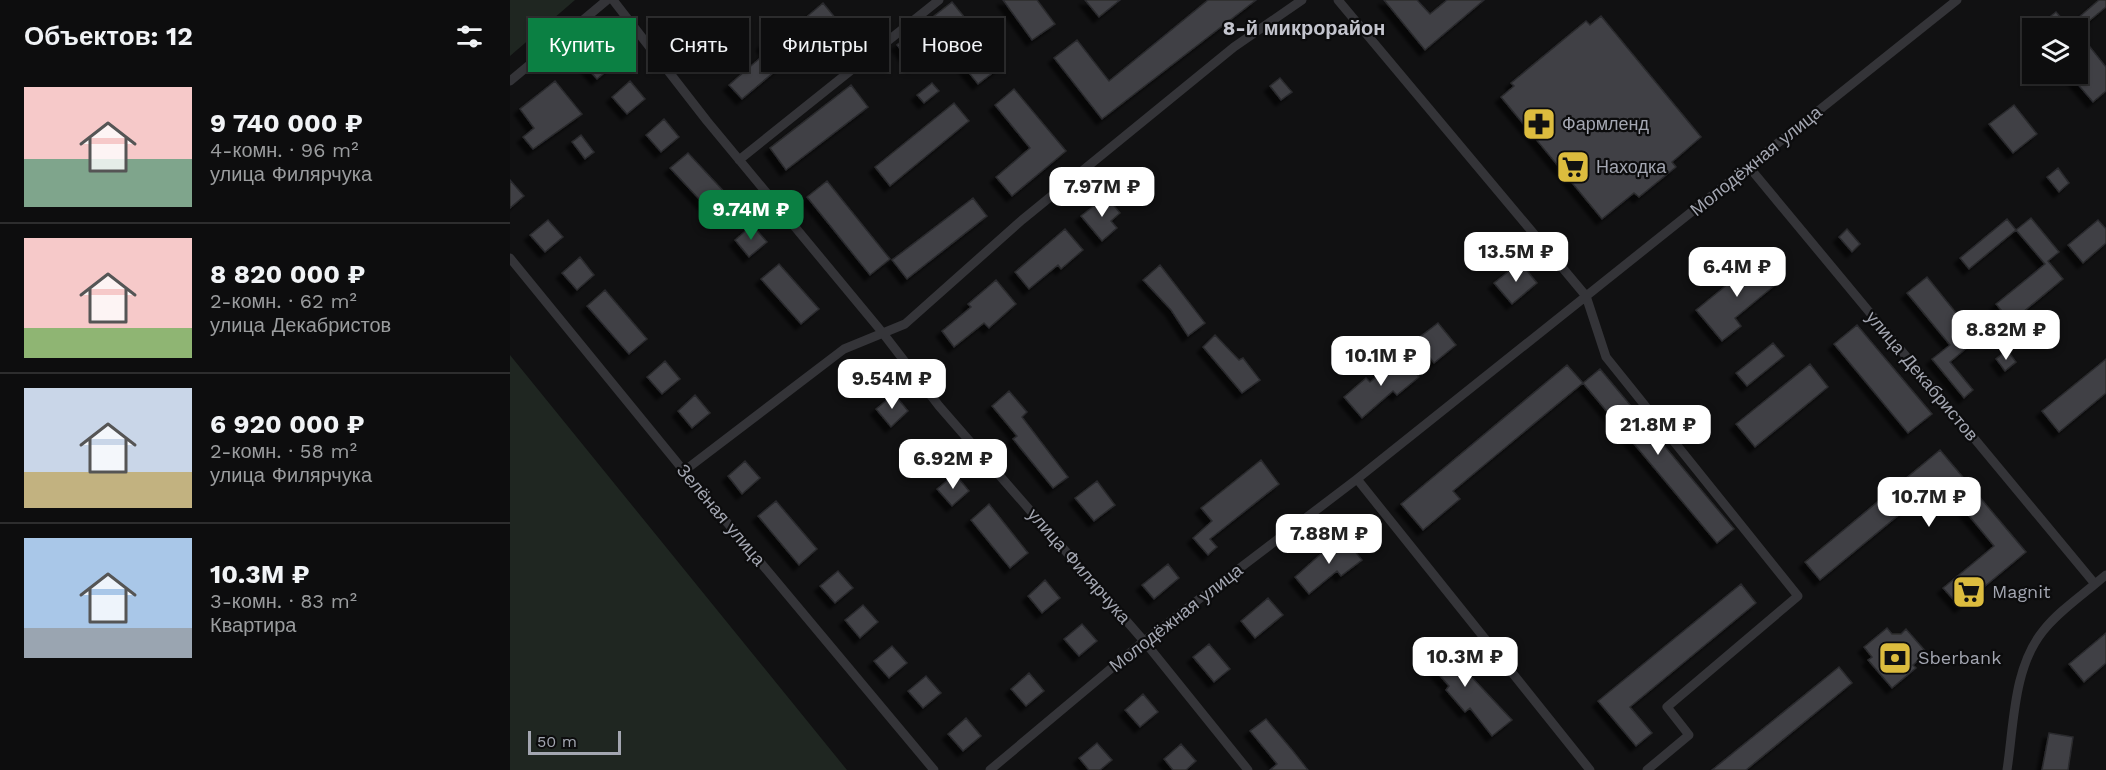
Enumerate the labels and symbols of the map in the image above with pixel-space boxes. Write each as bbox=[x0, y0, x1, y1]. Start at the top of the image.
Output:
district label: 8-й микрорайон bbox=[1223, 16, 1385, 40]
street label: Молодёжная улица bbox=[1686, 101, 1826, 220]
pharmacy icon: Фармленд bbox=[1521, 106, 1557, 142]
place label: Фармленд bbox=[1562, 113, 1650, 134]
supermarket icon: Находка bbox=[1555, 149, 1591, 185]
place label: Находка bbox=[1596, 156, 1667, 177]
pin: 7.97M ₽ bbox=[1047, 167, 1157, 218]
pin: 9.74M ₽ bbox=[696, 190, 806, 241]
pin: 13.5M ₽ bbox=[1461, 232, 1571, 283]
pin: 6.4M ₽ bbox=[1688, 247, 1786, 298]
street label: улица Декабристов bbox=[1862, 306, 1983, 445]
pin: 8.82M ₽ bbox=[1951, 310, 2061, 361]
pin: 10.1M ₽ bbox=[1326, 336, 1436, 387]
pin: 9.54M ₽ bbox=[837, 359, 947, 410]
pin: 21.8M ₽ bbox=[1603, 405, 1713, 456]
pin: 6.92M ₽ bbox=[898, 439, 1008, 490]
street label: Зелёная улица bbox=[673, 460, 771, 570]
pin: 10.7M ₽ bbox=[1874, 477, 1984, 528]
street label: улица Филярчука bbox=[1024, 504, 1136, 628]
pin: 7.88M ₽ bbox=[1274, 514, 1384, 565]
street label: Молодёжная улица bbox=[1105, 559, 1247, 676]
supermarket icon: Magnit bbox=[1951, 574, 1987, 610]
place label: Magnit bbox=[1992, 581, 2051, 602]
pin: 10.3M ₽ bbox=[1410, 637, 1520, 688]
bank icon: Sberbank bbox=[1877, 640, 1913, 676]
place label: Sberbank bbox=[1918, 647, 2001, 668]
scale bar bbox=[528, 728, 621, 756]

